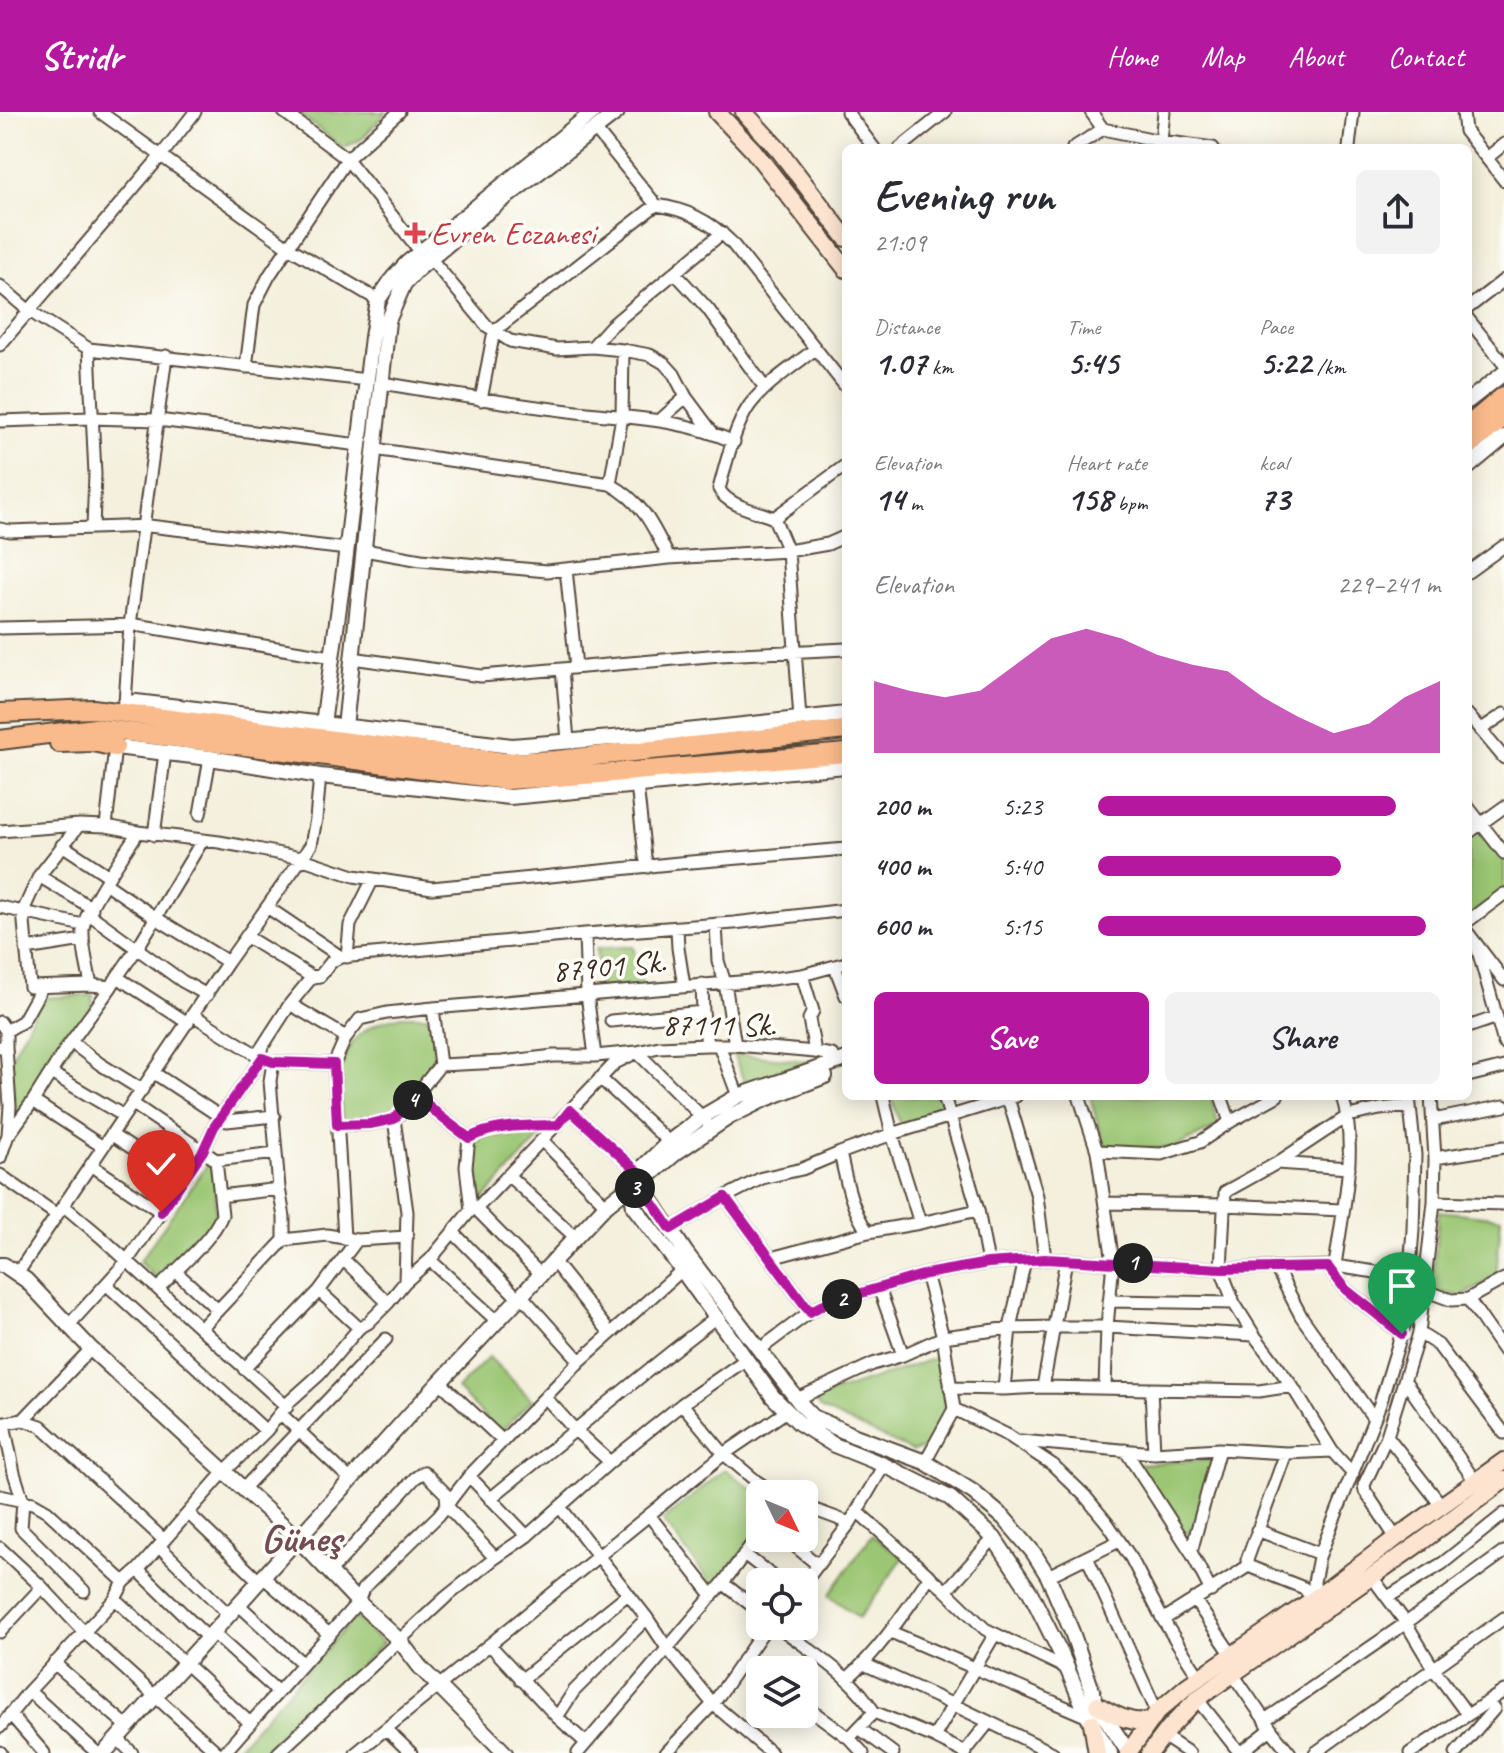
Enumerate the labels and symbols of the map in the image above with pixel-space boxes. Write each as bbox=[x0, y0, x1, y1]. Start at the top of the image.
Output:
place label: Evren Eczanesi bbox=[431, 213, 599, 254]
marker: Evren Eczanesi bbox=[406, 224, 424, 242]
street label: 87901 Sk. bbox=[551, 941, 668, 991]
street label: 87111 Sk. bbox=[662, 1004, 776, 1045]
pin: 4 bbox=[393, 1080, 433, 1120]
pin bbox=[127, 1130, 195, 1212]
pin: 3 bbox=[615, 1168, 655, 1208]
pin: 1 bbox=[1113, 1243, 1153, 1283]
pin bbox=[1368, 1252, 1436, 1334]
pin: 2 bbox=[822, 1279, 862, 1319]
north arrow bbox=[746, 1480, 818, 1552]
district label: Güneş bbox=[261, 1513, 345, 1563]

